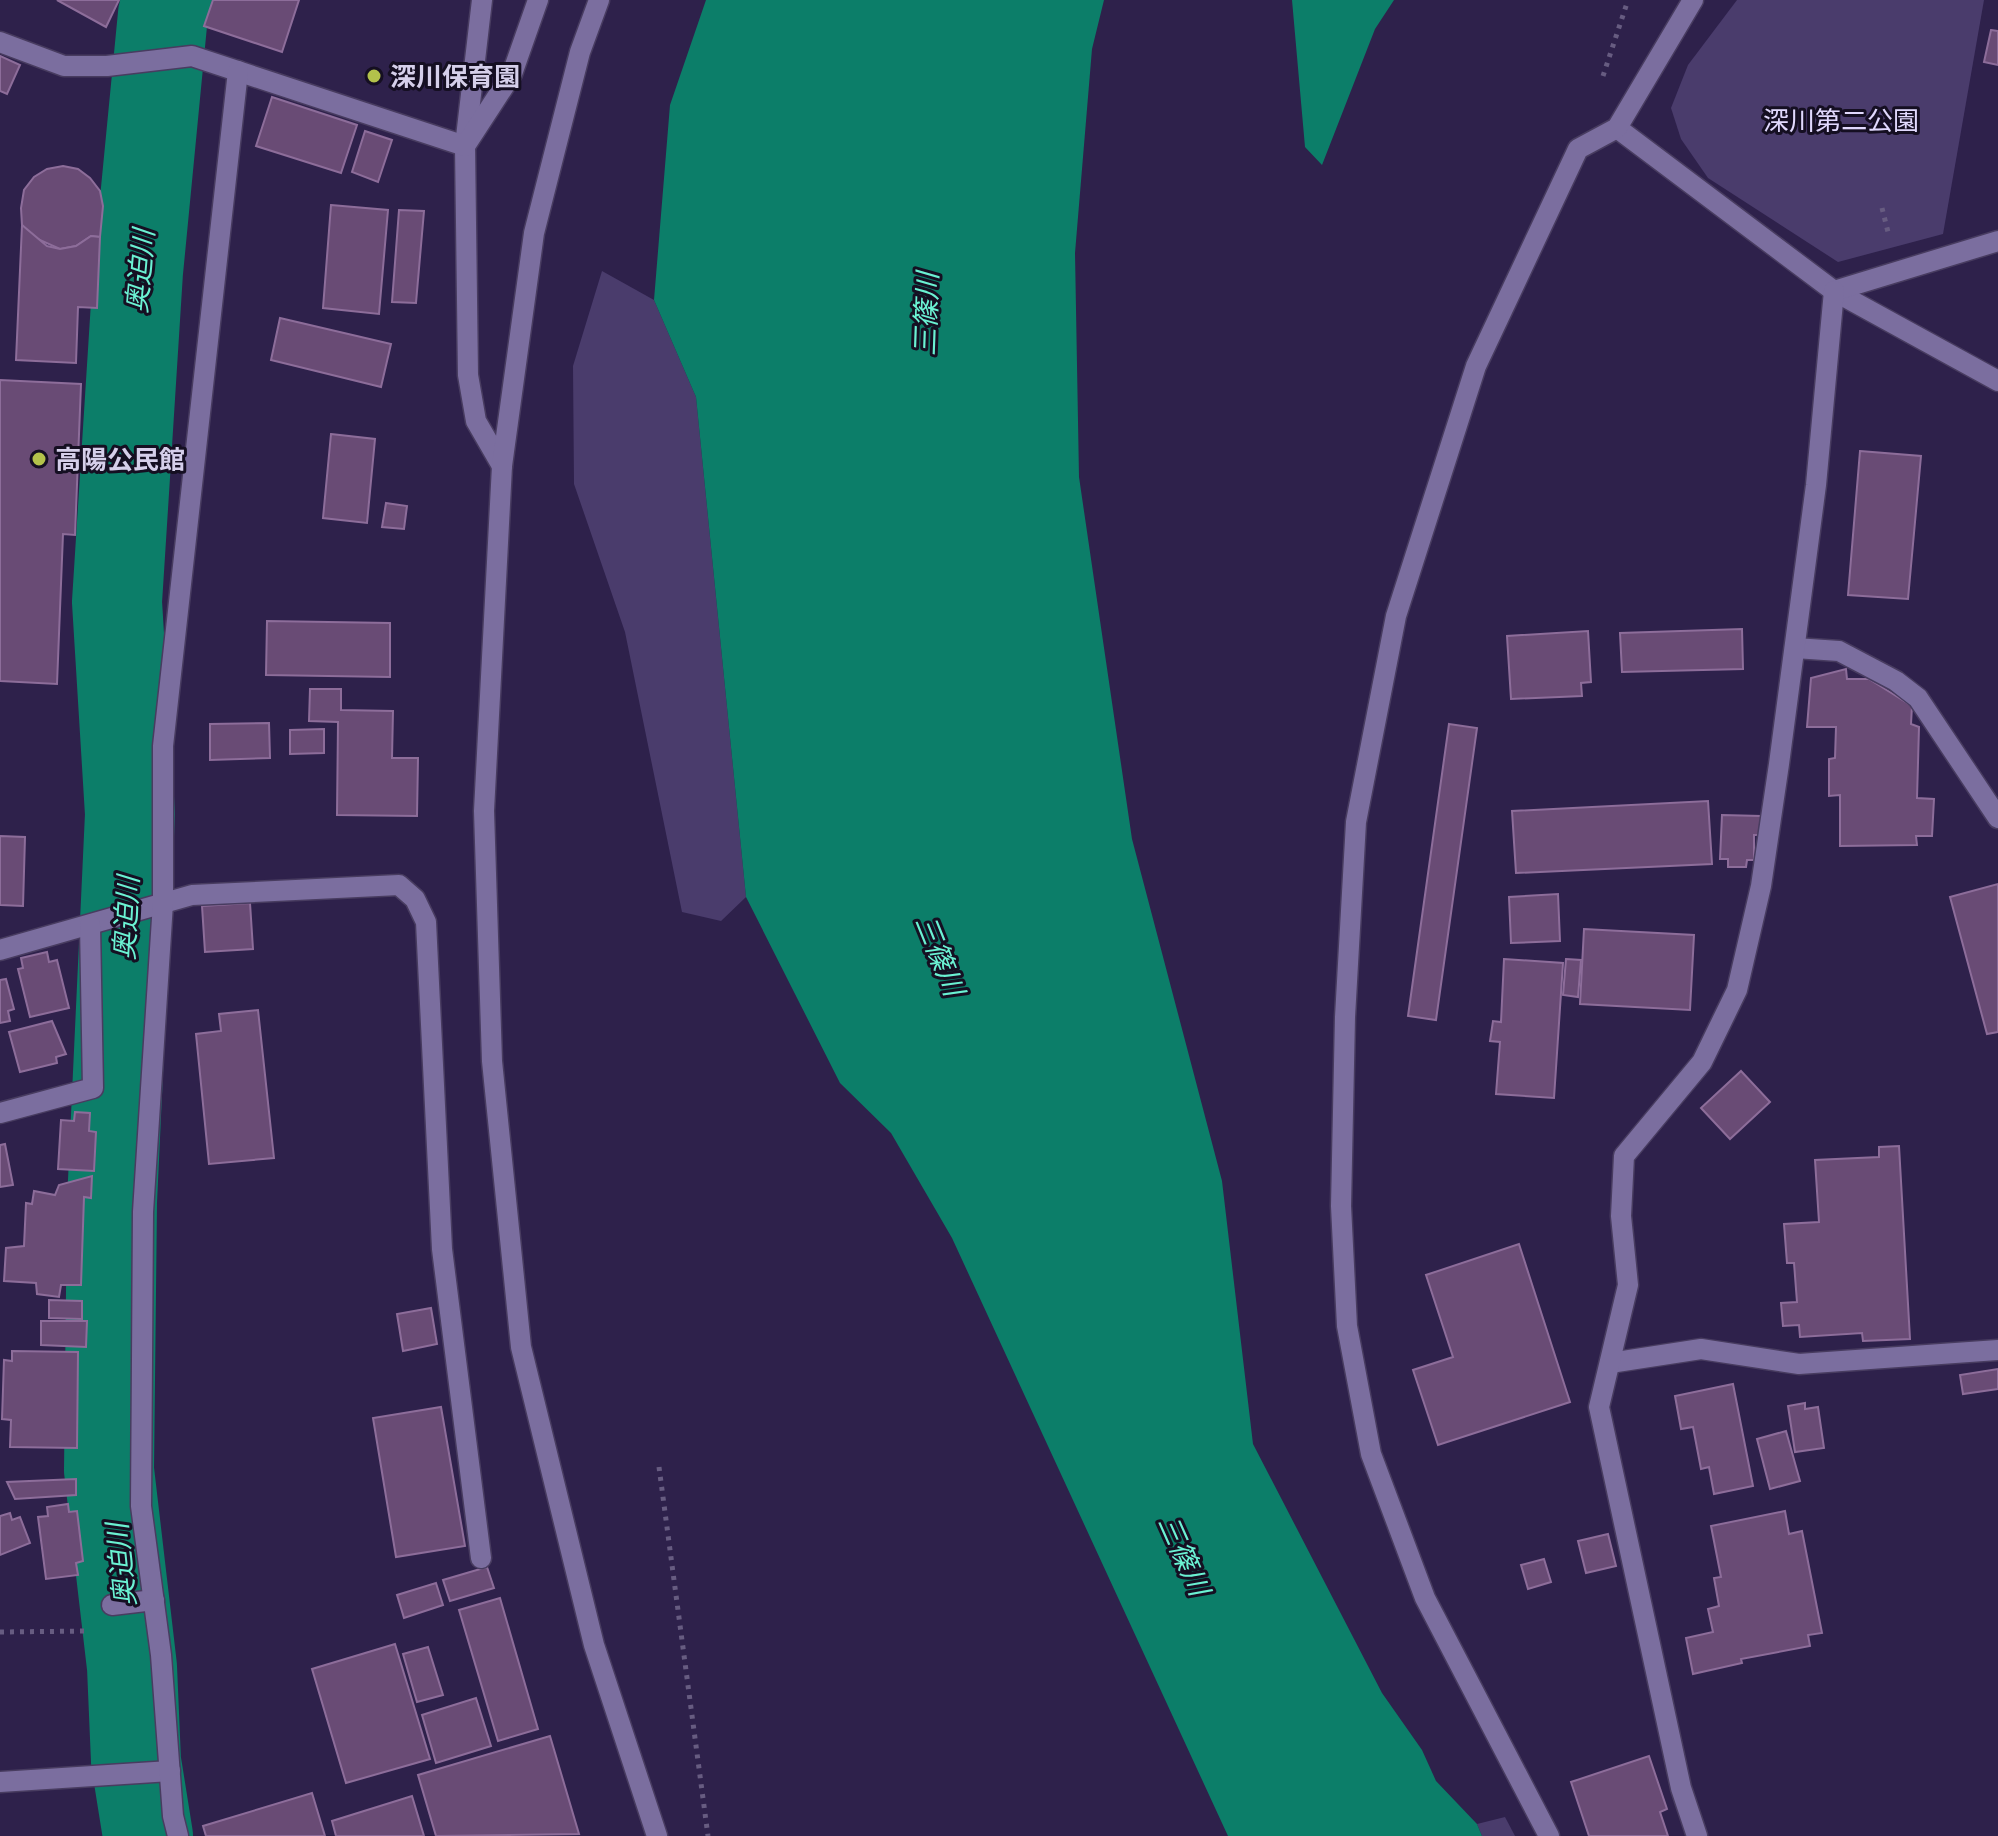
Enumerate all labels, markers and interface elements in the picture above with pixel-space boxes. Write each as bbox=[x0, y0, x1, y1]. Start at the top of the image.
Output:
place label: 深川保育園 bbox=[390, 58, 520, 94]
marker: 深川保育園 bbox=[365, 67, 383, 85]
park label: 深川第二公園 bbox=[1763, 102, 1919, 138]
water label: 奥迫川 bbox=[116, 225, 162, 315]
water label: 三篠川 bbox=[905, 268, 946, 357]
place label: 高陽公民館 bbox=[55, 441, 185, 477]
marker: 高陽公民館 bbox=[30, 450, 48, 468]
water label: 奥迫川 bbox=[104, 872, 146, 961]
water label: 三篠川 bbox=[908, 909, 975, 1004]
water label: 三篠川 bbox=[1151, 1509, 1221, 1604]
water label: 奥迫川 bbox=[96, 1518, 143, 1609]

